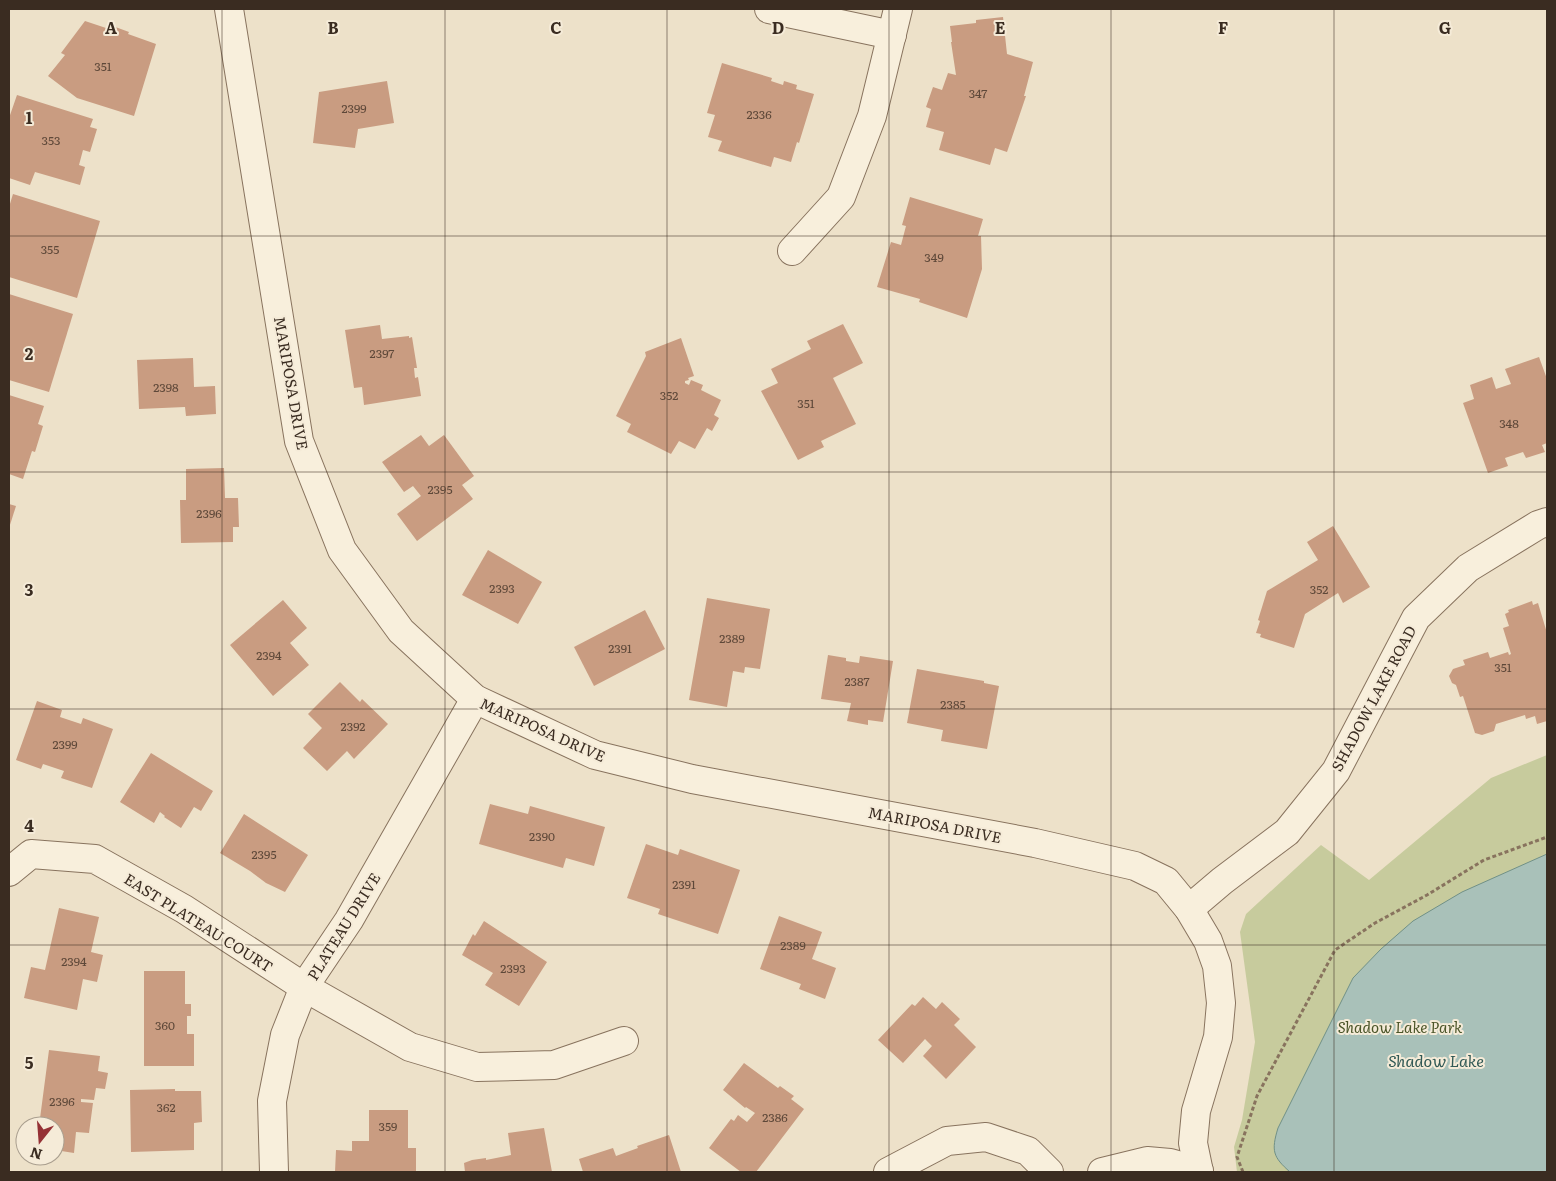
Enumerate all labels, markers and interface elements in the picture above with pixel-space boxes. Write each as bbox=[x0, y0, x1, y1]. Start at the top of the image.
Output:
text: A bbox=[105, 15, 117, 39]
text: B bbox=[327, 15, 339, 39]
text: C bbox=[550, 15, 562, 39]
text: D bbox=[772, 15, 784, 39]
text: E bbox=[995, 15, 1006, 39]
text: F bbox=[1218, 15, 1228, 39]
text: G bbox=[1439, 15, 1451, 39]
house number: 351 bbox=[94, 57, 112, 75]
house number: 347 bbox=[969, 84, 987, 102]
house number: 2399 bbox=[341, 99, 367, 117]
text: 1 bbox=[26, 105, 33, 129]
house number: 2336 bbox=[746, 105, 772, 123]
house number: 353 bbox=[41, 131, 61, 149]
house number: 355 bbox=[41, 240, 59, 258]
house number: 349 bbox=[924, 248, 944, 266]
street label: MARIPOSA DRIVE bbox=[269, 314, 315, 452]
text: 2 bbox=[25, 341, 34, 365]
house number: 2397 bbox=[370, 344, 394, 362]
house number: 2398 bbox=[153, 378, 179, 396]
house number: 352 bbox=[660, 386, 678, 404]
house number: 351 bbox=[797, 394, 815, 412]
house number: 348 bbox=[1499, 414, 1519, 432]
house number: 2395 bbox=[428, 480, 452, 498]
house number: 2396 bbox=[196, 504, 222, 522]
text: 3 bbox=[25, 577, 34, 601]
house number: 2393 bbox=[489, 579, 515, 597]
house number: 352 bbox=[1310, 580, 1328, 598]
street label: SHADOW LAKE ROAD bbox=[1325, 621, 1421, 775]
house number: 2389 bbox=[719, 629, 745, 647]
house number: 2391 bbox=[608, 639, 632, 657]
house number: 2394 bbox=[256, 646, 282, 664]
house number: 351 bbox=[1494, 658, 1512, 676]
house number: 2387 bbox=[844, 672, 870, 690]
street label: MARIPOSA DRIVE bbox=[477, 691, 609, 767]
house number: 2385 bbox=[940, 695, 966, 713]
house number: 2392 bbox=[341, 717, 365, 735]
house number: 2399 bbox=[52, 735, 78, 753]
street label: MARIPOSA DRIVE bbox=[866, 800, 1004, 848]
text: 4 bbox=[24, 813, 34, 837]
house number: 2390 bbox=[529, 827, 555, 845]
house number: 2395 bbox=[252, 845, 276, 863]
street label: EAST PLATEAU COURT bbox=[120, 867, 278, 977]
street label: PLATEAU DRIVE bbox=[301, 868, 385, 984]
house number: 2391 bbox=[672, 875, 696, 893]
house number: 2389 bbox=[780, 936, 806, 954]
house number: 2394 bbox=[61, 952, 87, 970]
house number: 2393 bbox=[500, 959, 526, 977]
park label: Shadow Lake Park bbox=[1338, 1015, 1463, 1038]
house number: 360 bbox=[155, 1016, 175, 1034]
water label: Shadow Lake bbox=[1388, 1048, 1484, 1072]
text: 5 bbox=[25, 1050, 34, 1074]
house number: 2396 bbox=[49, 1092, 75, 1110]
house number: 362 bbox=[156, 1098, 176, 1116]
house number: 2386 bbox=[762, 1108, 788, 1126]
north arrow bbox=[15, 1116, 65, 1166]
house number: 359 bbox=[379, 1117, 397, 1135]
text: N bbox=[27, 1143, 44, 1166]

